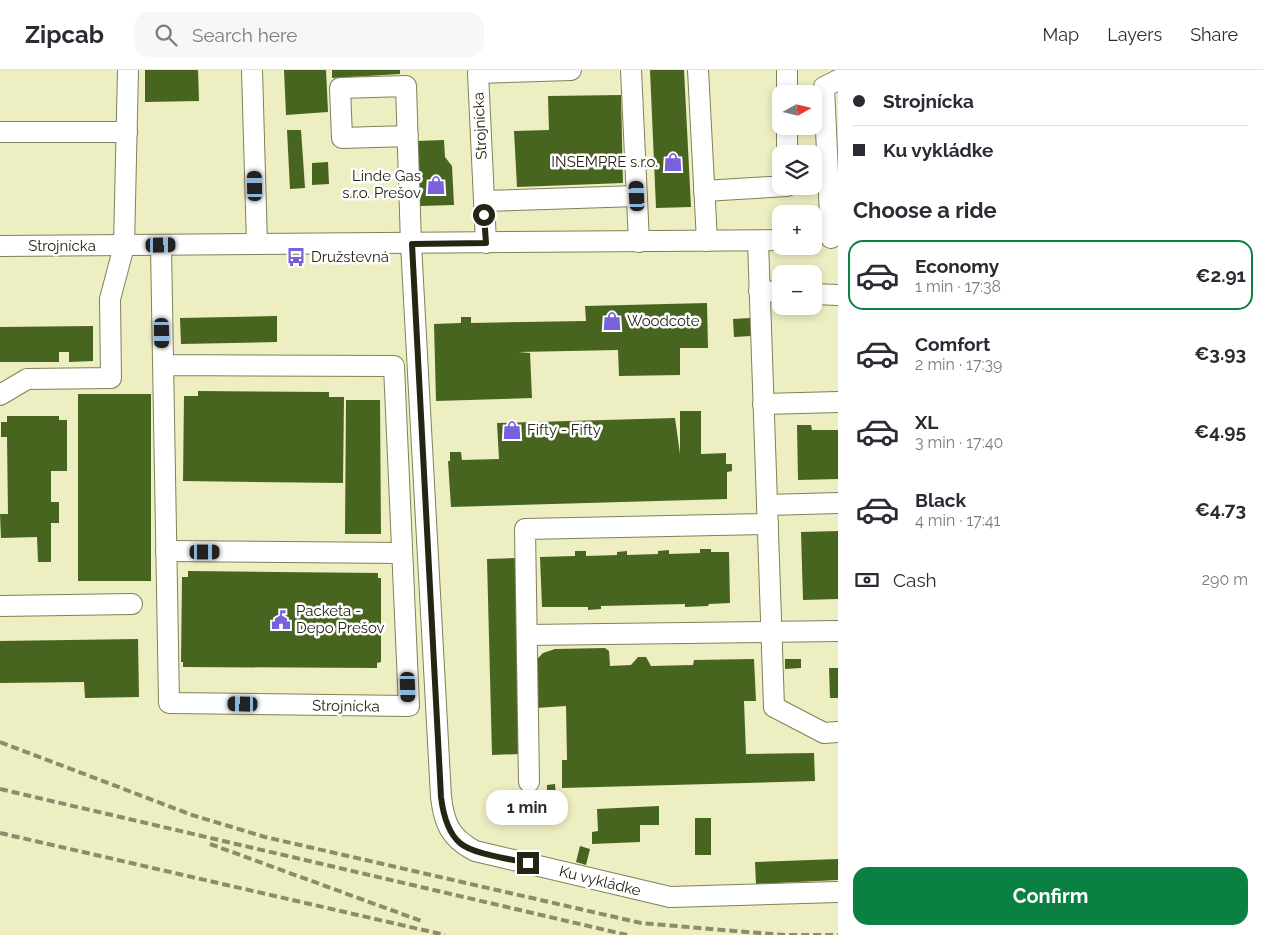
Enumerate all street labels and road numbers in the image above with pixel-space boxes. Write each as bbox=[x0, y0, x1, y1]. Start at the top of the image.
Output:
street label: Strojnícka bbox=[469, 92, 491, 160]
street label: Strojnícka bbox=[28, 237, 96, 255]
street label: Strojnícka bbox=[312, 696, 380, 716]
street label: Ku vykládke bbox=[557, 862, 643, 900]

